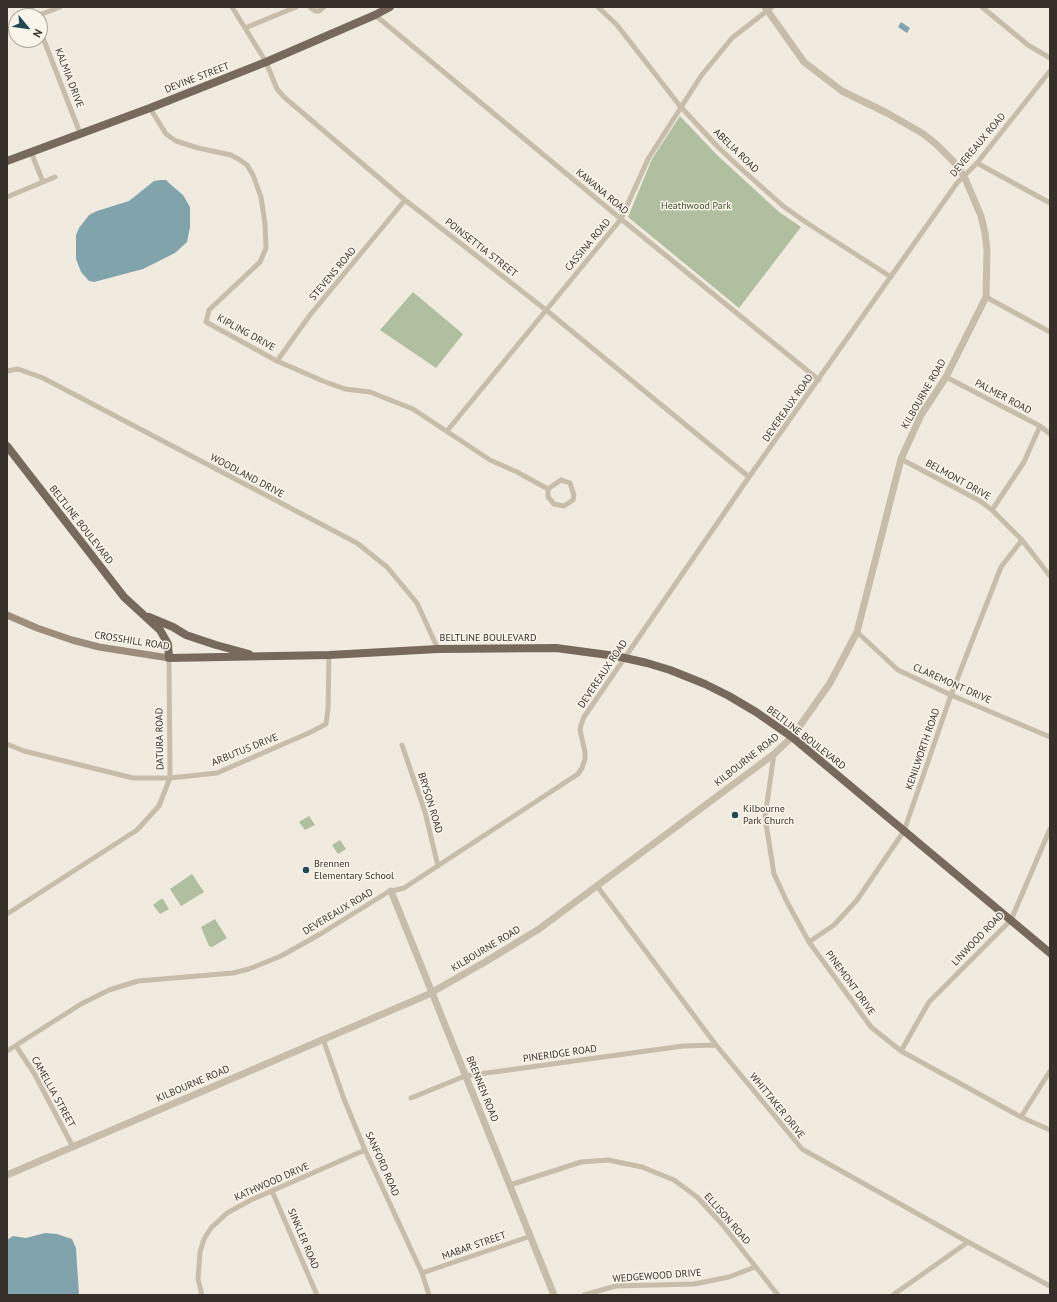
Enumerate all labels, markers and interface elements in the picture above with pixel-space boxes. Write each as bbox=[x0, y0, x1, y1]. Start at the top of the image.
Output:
north arrow bbox=[8, 8, 48, 48]
text: N bbox=[30, 27, 46, 40]
street label: KALMIA DRIVE bbox=[52, 47, 86, 109]
street label: DEVINE STREET bbox=[163, 60, 231, 96]
street label: DEVEREAUX ROAD bbox=[948, 111, 1008, 179]
street label: ABELIA ROAD bbox=[711, 126, 761, 176]
street label: KAWANA ROAD bbox=[573, 167, 631, 217]
park label: Heathwood Park bbox=[661, 200, 731, 212]
street label: POINSETTIA STREET bbox=[442, 216, 520, 280]
street label: CASSINA ROAD bbox=[563, 216, 613, 274]
street label: STEVENS ROAD bbox=[307, 245, 359, 303]
street label: KIPLING DRIVE bbox=[215, 312, 277, 354]
street label: KILBOURNE ROAD bbox=[899, 357, 949, 431]
street label: DEVEREAUX ROAD bbox=[760, 372, 816, 444]
street label: PALMER ROAD bbox=[973, 377, 1033, 417]
street label: WOODLAND DRIVE bbox=[208, 452, 286, 500]
street label: BELMONT DRIVE bbox=[923, 457, 993, 503]
street label: BELTLINE BOULEVARD bbox=[46, 483, 116, 567]
street label: CROSSHILL ROAD bbox=[94, 629, 170, 653]
street label: BELTLINE BOULEVARD bbox=[440, 632, 536, 644]
street label: DEVEREAUX ROAD bbox=[576, 637, 630, 711]
street label: CLAREMONT DRIVE bbox=[911, 661, 993, 707]
street label: BELTLINE BOULEVARD bbox=[764, 703, 848, 773]
street label: KENILWORTH ROAD bbox=[903, 707, 943, 791]
street label: DATURA ROAD bbox=[153, 708, 167, 770]
street label: ARBUTUS DRIVE bbox=[210, 731, 280, 769]
street label: KILBOURNE ROAD bbox=[712, 731, 782, 789]
street label: BRYSON ROAD bbox=[415, 771, 445, 835]
place label: Kilbourne Park Church bbox=[743, 803, 794, 826]
marker: Kilbourne Park Church bbox=[730, 810, 740, 820]
place label: Brennen Elementary School bbox=[314, 858, 394, 882]
marker: Brennen Elementary School bbox=[301, 865, 311, 875]
street label: DEVEREAUX ROAD bbox=[301, 886, 375, 938]
street label: LINWOOD ROAD bbox=[949, 910, 1007, 968]
street label: KILBOURNE ROAD bbox=[449, 924, 523, 974]
street label: PINEMONT DRIVE bbox=[823, 948, 877, 1018]
street label: PINERIDGE ROAD bbox=[522, 1043, 598, 1065]
street label: CAMELLIA STREET bbox=[29, 1054, 77, 1130]
street label: BRENNEN ROAD bbox=[463, 1054, 501, 1124]
street label: KILBOURNE ROAD bbox=[154, 1063, 232, 1105]
street label: WHITTAKER DRIVE bbox=[747, 1071, 807, 1141]
street label: SANFORD ROAD bbox=[362, 1130, 402, 1198]
street label: KATHWOOD DRIVE bbox=[233, 1160, 311, 1204]
street label: ELLISON ROAD bbox=[701, 1191, 753, 1247]
street label: SINKLER ROAD bbox=[285, 1207, 321, 1271]
street label: MABAR STREET bbox=[440, 1229, 508, 1263]
street label: WEDGEWOOD DRIVE bbox=[612, 1267, 702, 1285]

